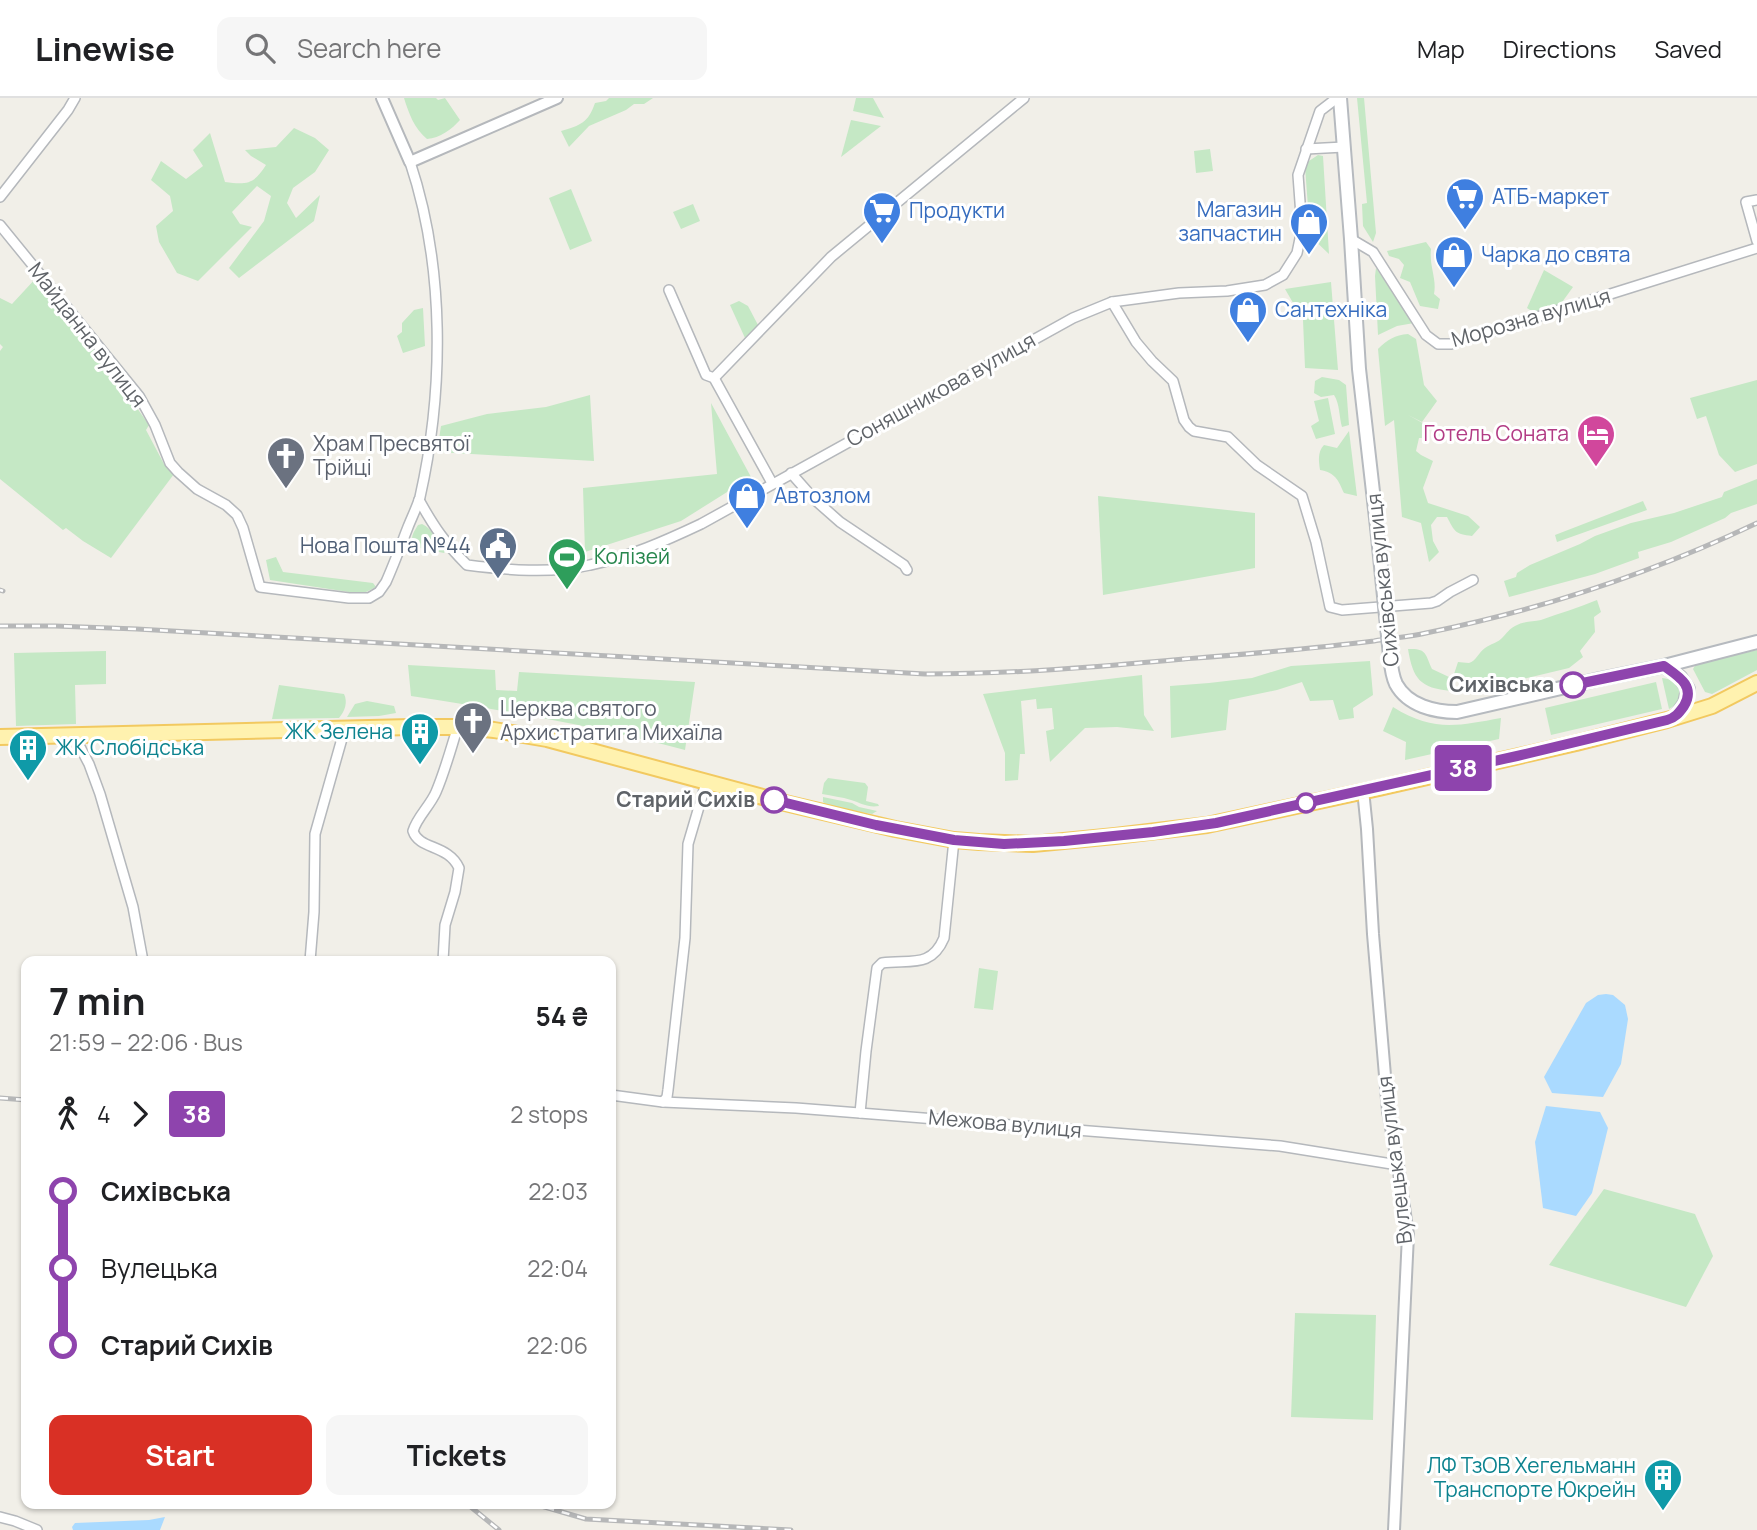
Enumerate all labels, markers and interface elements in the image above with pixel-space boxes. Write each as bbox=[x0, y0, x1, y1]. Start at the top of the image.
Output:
search box bbox=[217, 17, 707, 80]
text: Linewise bbox=[35, 26, 175, 71]
icon: search bbox=[241, 29, 279, 67]
text: Search here bbox=[297, 30, 441, 66]
text: Map bbox=[1417, 32, 1465, 65]
text: Directions bbox=[1503, 32, 1616, 65]
text: Saved bbox=[1654, 32, 1722, 65]
supermarket icon: АТБ-маркет bbox=[1444, 176, 1486, 231]
place label: АТБ-маркет bbox=[1492, 182, 1610, 210]
supermarket icon: Продукти bbox=[861, 190, 903, 245]
place label: Магазин запчастин bbox=[1178, 195, 1282, 247]
place label: Продукти bbox=[909, 196, 1005, 224]
shop icon: Магазин запчастин bbox=[1288, 201, 1330, 256]
shop icon: Чарка до свята bbox=[1433, 234, 1475, 289]
place label: Чарка до свята bbox=[1481, 240, 1631, 268]
street label: Майданна вулиця bbox=[22, 256, 153, 413]
street label: Морозна вулиця bbox=[1448, 281, 1613, 353]
shop icon: Сантехніка bbox=[1227, 289, 1269, 344]
place label: Сантехніка bbox=[1275, 295, 1387, 323]
street label: Соняшникова вулиця bbox=[841, 325, 1040, 453]
hotel icon: Готель Соната bbox=[1575, 413, 1617, 468]
place label: Готель Соната bbox=[1424, 419, 1569, 447]
place label: Храм Пресвятої Трійці bbox=[313, 429, 471, 481]
church icon: Храм Пресвятої Трійці bbox=[265, 435, 307, 490]
shop icon: Автозлом bbox=[726, 475, 768, 530]
place label: Автозлом bbox=[774, 481, 871, 509]
street label: Сихівська вулиця bbox=[1359, 492, 1405, 668]
public building icon: Нова Пошта №44 bbox=[477, 525, 519, 580]
place label: Нова Пошта №44 bbox=[300, 531, 471, 559]
sports icon: Колізей bbox=[546, 536, 588, 591]
place label: Колізей bbox=[594, 542, 670, 570]
place label: Сихівська bbox=[1449, 670, 1554, 698]
marker: Сихівська bbox=[1560, 672, 1586, 698]
place label: Церква святого Архистратига Михаїла bbox=[500, 694, 723, 746]
church icon: Церква святого Архистратига Михаїла bbox=[452, 700, 494, 755]
building icon: ЖК Зелена bbox=[399, 711, 441, 766]
place label: ЖК Зелена bbox=[285, 717, 393, 745]
building icon: ЖК Слобідська bbox=[7, 727, 49, 782]
place label: ЖК Слобідська bbox=[55, 733, 204, 761]
line badge: 38 bbox=[1432, 745, 1494, 791]
text: 38 bbox=[1449, 751, 1477, 784]
place label: Старий Сихів bbox=[616, 785, 755, 813]
marker: Старий Сихів bbox=[761, 787, 787, 813]
unlabelled marker bbox=[1296, 793, 1316, 813]
text: 7 min bbox=[49, 974, 145, 1026]
text: 54 ₴ bbox=[535, 998, 588, 1034]
text: 21:59 – 22:06 · Bus bbox=[49, 1026, 243, 1058]
street label: Вулецька вулиця bbox=[1370, 1075, 1418, 1246]
icon: walk bbox=[49, 1095, 87, 1133]
icon: forward bbox=[121, 1095, 159, 1133]
text: 38 bbox=[183, 1097, 211, 1130]
text: 4 bbox=[97, 1098, 111, 1130]
text: 2 stops bbox=[510, 1098, 588, 1130]
street label: Межова вулиця bbox=[927, 1102, 1083, 1144]
text: Сихівська bbox=[101, 1173, 231, 1209]
text: 22:03 bbox=[528, 1175, 588, 1207]
text: Вулецька bbox=[101, 1250, 218, 1286]
text: 22:04 bbox=[527, 1252, 588, 1284]
text: Старий Сихів bbox=[101, 1327, 273, 1363]
text: 22:06 bbox=[527, 1329, 588, 1361]
button: Start bbox=[49, 1415, 312, 1495]
button: Tickets bbox=[326, 1415, 588, 1495]
place label: ЛФ ТзОВ Хегельманн Транспорте Юкрейн bbox=[1427, 1451, 1636, 1503]
building icon: ЛФ ТзОВ Хегельманн Транспорте Юкрейн bbox=[1642, 1457, 1684, 1512]

